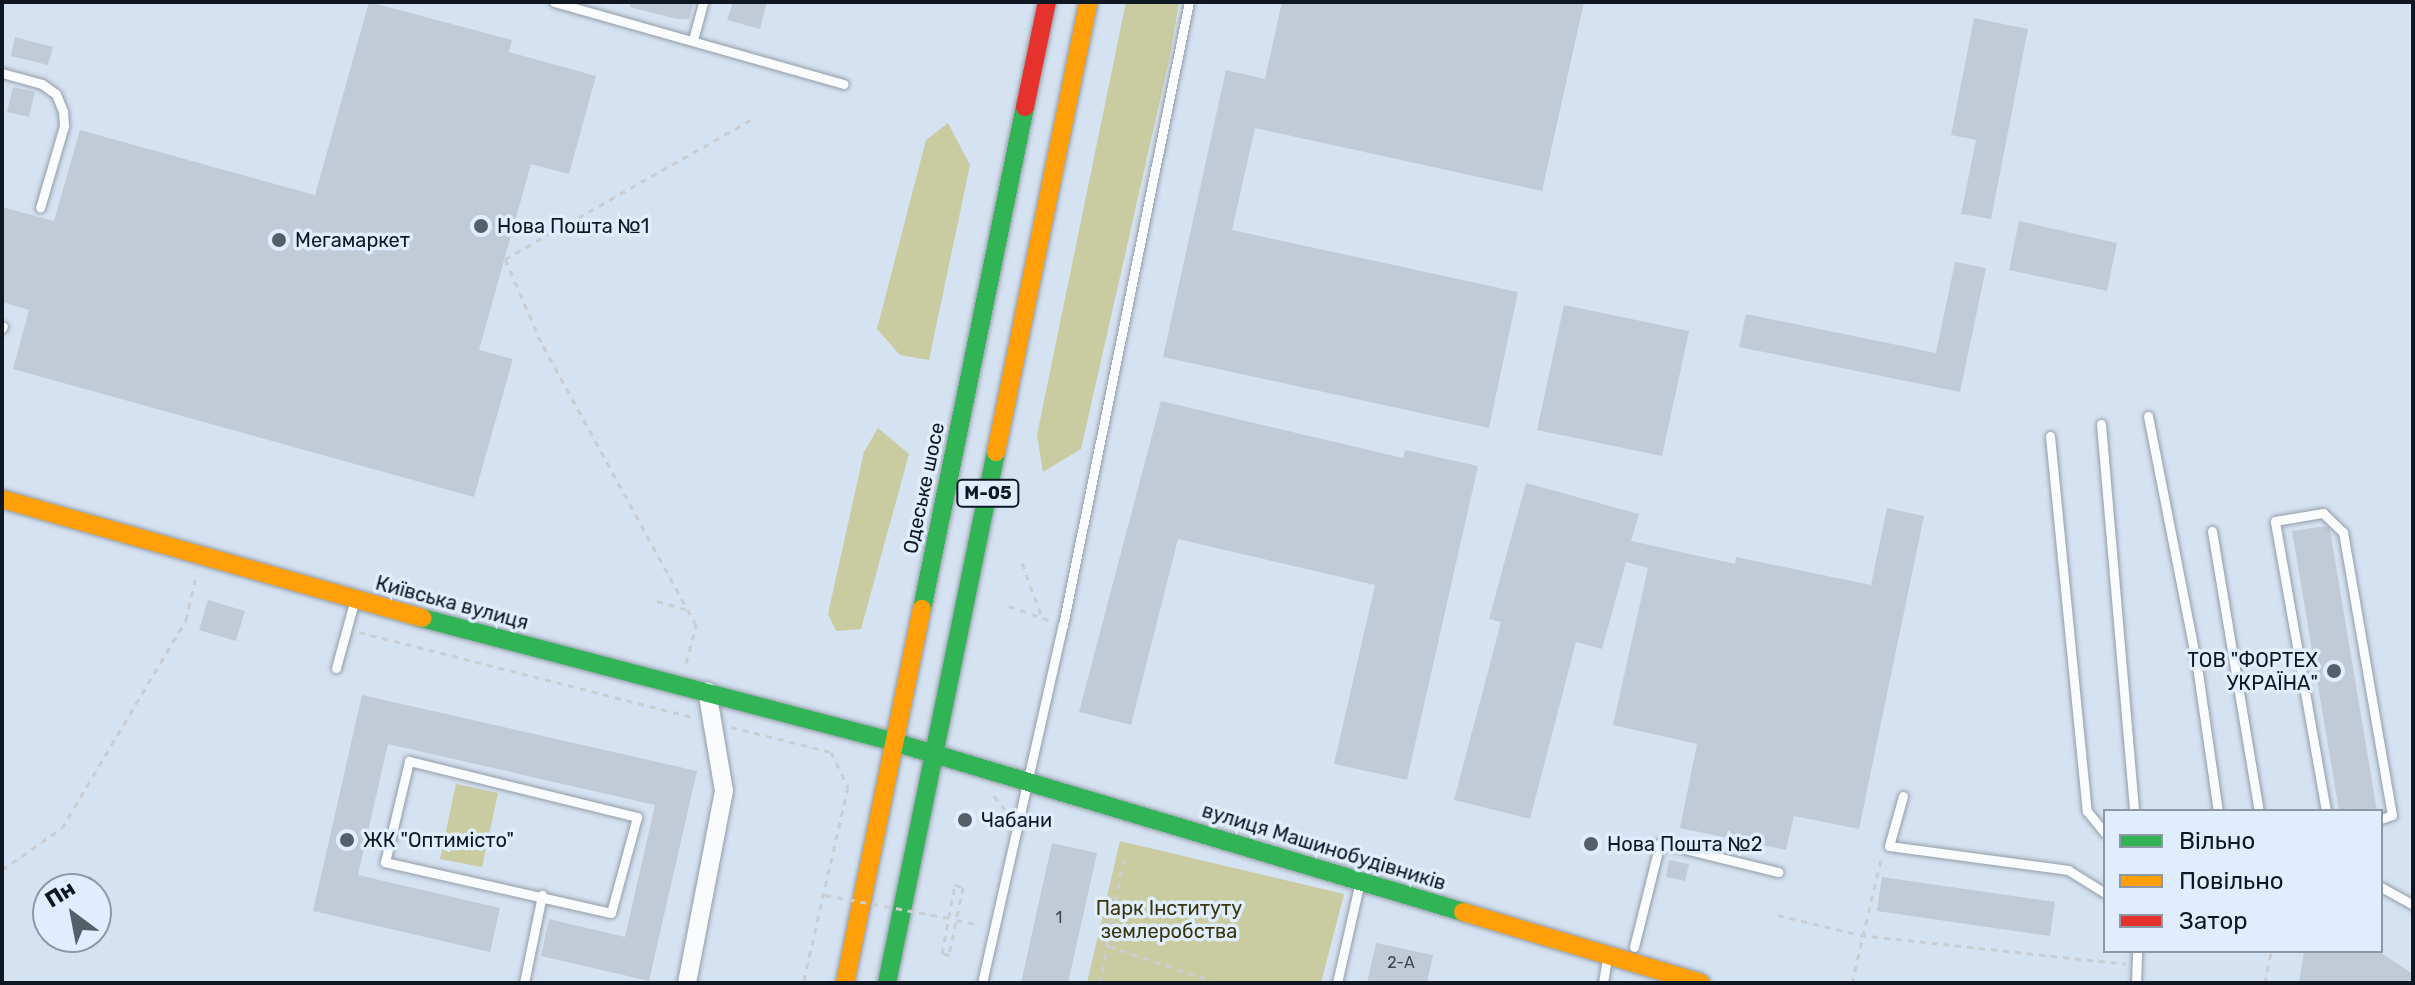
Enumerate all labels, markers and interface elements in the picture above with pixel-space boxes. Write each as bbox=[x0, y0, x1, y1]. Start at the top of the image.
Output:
place label: Нова Пошта №1 bbox=[497, 214, 649, 238]
marker: Нова Пошта №1 bbox=[472, 217, 490, 235]
place label: Мегамаркет bbox=[295, 228, 410, 252]
marker: Мегамаркет bbox=[270, 231, 288, 249]
street label: Одеське шосе bbox=[898, 420, 950, 556]
road number: М-05 bbox=[956, 479, 1020, 507]
street label: Київська вулиця bbox=[373, 571, 531, 635]
place label: ТОВ "ФОРТЕХ УКРАЇНА" bbox=[2187, 648, 2318, 695]
marker: ТОВ "ФОРТЕХ УКРАЇНА" bbox=[2325, 662, 2343, 680]
street label: вулиця Машинобудівників bbox=[1199, 798, 1449, 896]
place label: Чабани bbox=[981, 808, 1052, 832]
legend bbox=[2103, 809, 2383, 953]
marker: Чабани bbox=[956, 811, 974, 829]
text: Вільно bbox=[2179, 827, 2255, 855]
place label: ЖК "Оптимісто" bbox=[363, 828, 514, 852]
marker: ЖК "Оптимісто" bbox=[338, 831, 356, 849]
place label: Нова Пошта №2 bbox=[1607, 832, 1762, 856]
marker: Нова Пошта №2 bbox=[1582, 835, 1600, 853]
text: Повільно bbox=[2179, 867, 2284, 895]
north arrow bbox=[32, 873, 112, 953]
text: Пн bbox=[40, 874, 80, 913]
park label: Парк Інституту землеробства bbox=[1096, 896, 1242, 943]
text: Затор bbox=[2179, 907, 2248, 935]
house number: 1 bbox=[1056, 908, 1062, 928]
house number: 2-А bbox=[1387, 953, 1415, 973]

